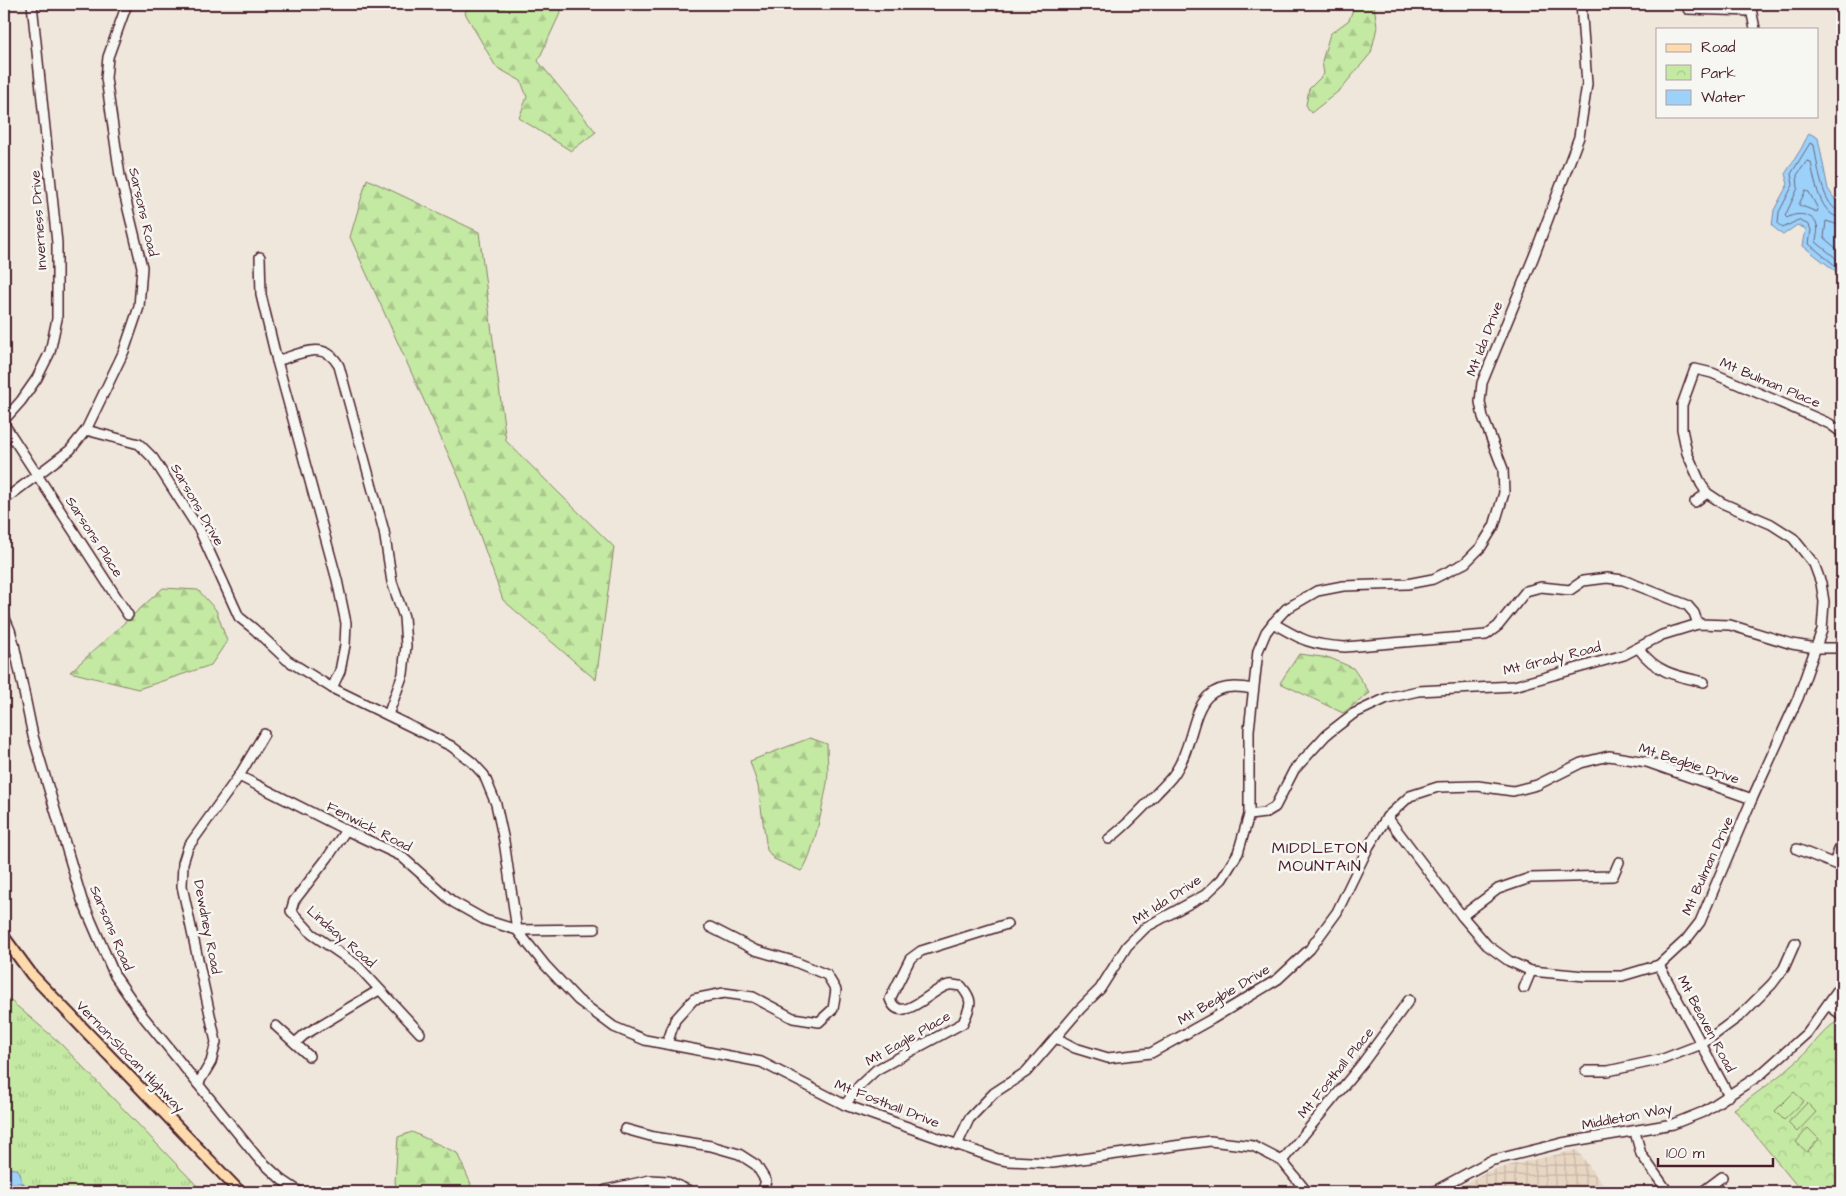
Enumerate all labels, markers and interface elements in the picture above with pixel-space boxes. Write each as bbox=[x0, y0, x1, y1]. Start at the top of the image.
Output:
legend bbox=[1656, 28, 1818, 118]
text: Road bbox=[1701, 37, 1736, 58]
text: Park bbox=[1701, 63, 1736, 84]
text: Water bbox=[1701, 87, 1745, 108]
street label: Sarsons Road bbox=[123, 166, 163, 258]
street label: Inverness Drive bbox=[26, 169, 52, 270]
street label: Mt Ida Drive bbox=[1462, 298, 1509, 379]
street label: Mt Bulman Place bbox=[1717, 353, 1824, 413]
street label: Sarsons Drive bbox=[165, 460, 229, 550]
street label: Sarsons Place bbox=[60, 493, 128, 582]
street label: Mt Grady Road bbox=[1501, 637, 1603, 681]
street label: Mt Begbie Drive bbox=[1636, 738, 1742, 790]
street label: Fenwick Road bbox=[323, 797, 415, 857]
street label: Mt Bulman Drive bbox=[1677, 813, 1739, 919]
district label: MIDDLETON MOUNTAIN bbox=[1272, 837, 1368, 877]
street label: Mt Ida Drive bbox=[1129, 870, 1206, 930]
street label: Dewdney Road bbox=[188, 878, 226, 976]
street label: Sarsons Road bbox=[84, 882, 138, 974]
street label: Lindsay Road bbox=[302, 901, 380, 973]
street label: Mt Begbie Drive bbox=[1174, 959, 1274, 1030]
street label: Mt Beaven Road bbox=[1672, 972, 1740, 1076]
street label: Vernon-Slocan Highway bbox=[71, 997, 189, 1118]
street label: Mt Eagle Place bbox=[862, 1006, 955, 1072]
street label: Mt Fosthall Place bbox=[1293, 1023, 1379, 1123]
street label: Mt Fosthall Drive bbox=[832, 1075, 943, 1133]
street label: Middleton Way bbox=[1580, 1098, 1674, 1136]
scale bar bbox=[1658, 1136, 1774, 1168]
text: 100 m bbox=[1666, 1143, 1705, 1164]

